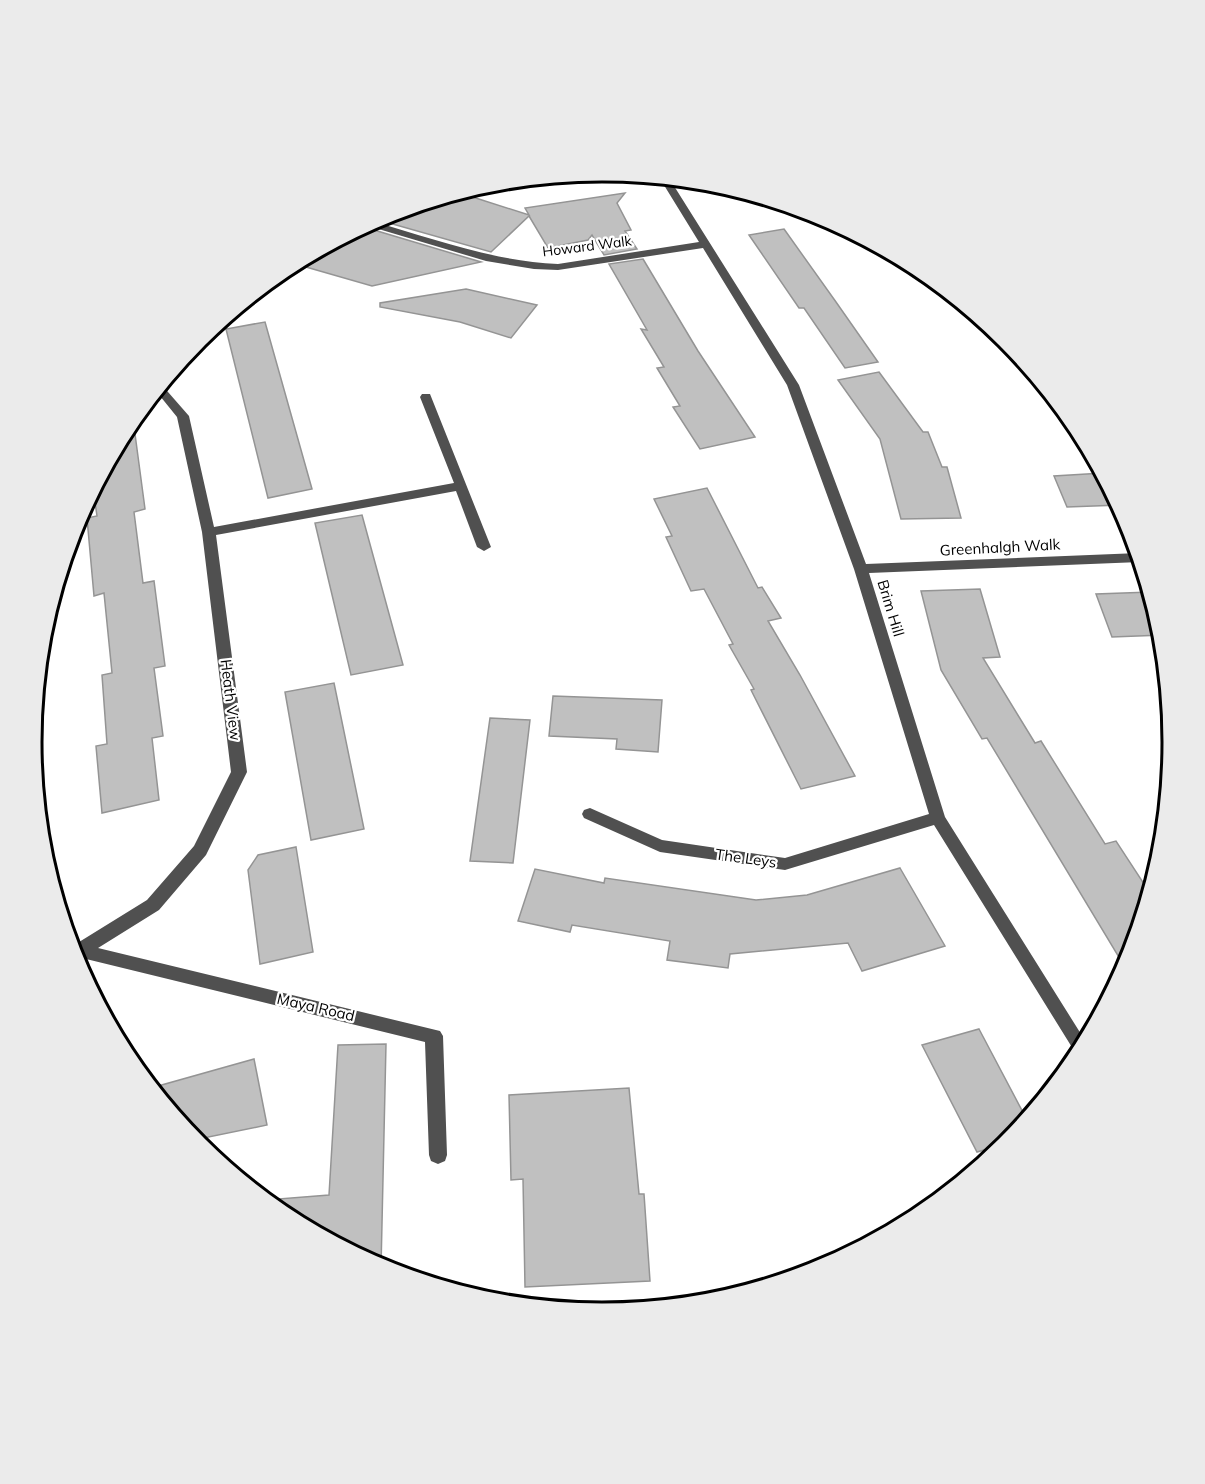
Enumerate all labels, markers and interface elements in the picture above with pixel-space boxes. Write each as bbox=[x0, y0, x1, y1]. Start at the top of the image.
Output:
street label: Howard Walk bbox=[541, 231, 633, 260]
street label: Greenhalgh Walk bbox=[939, 534, 1061, 560]
street label: Brim Hill bbox=[873, 577, 909, 639]
street label: Heath View bbox=[217, 658, 245, 742]
street label: The Leys bbox=[714, 844, 778, 872]
street label: Maya Road bbox=[275, 989, 357, 1025]

